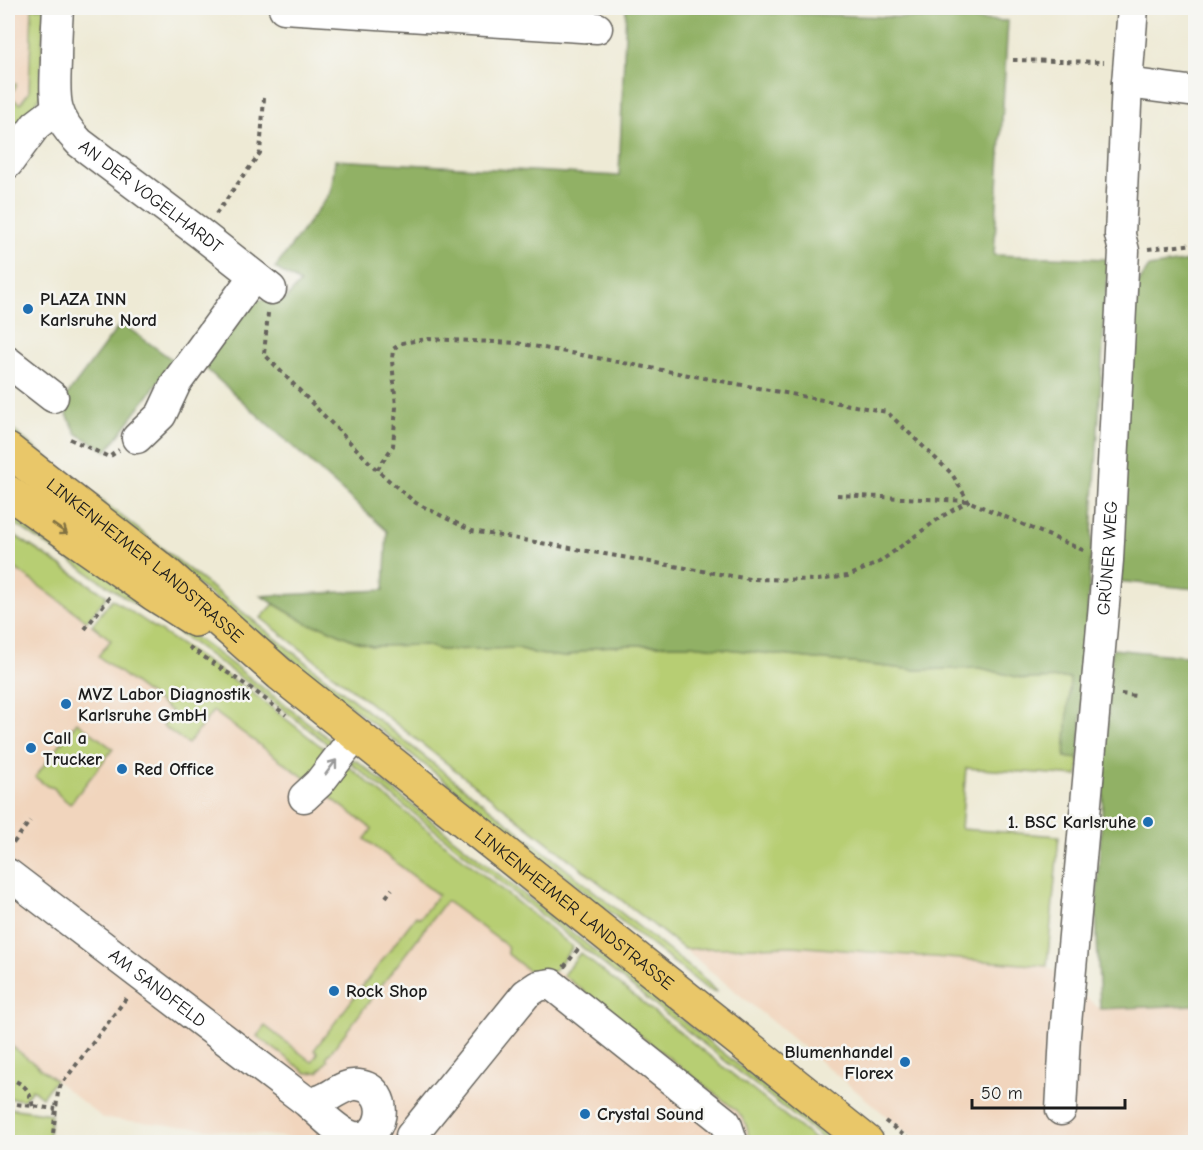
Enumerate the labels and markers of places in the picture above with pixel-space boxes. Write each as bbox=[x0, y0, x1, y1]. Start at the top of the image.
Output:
place label: PLAZA INN Karlsruhe Nord bbox=[40, 289, 157, 331]
marker: PLAZA INN Karlsruhe Nord bbox=[21, 302, 35, 316]
place label: MVZ Labor Diagnostik Karlsruhe GmbH bbox=[78, 684, 250, 726]
marker: MVZ Labor Diagnostik Karlsruhe GmbH bbox=[59, 697, 73, 711]
place label: Call a Trucker bbox=[43, 728, 103, 770]
marker: Call a Trucker bbox=[24, 741, 38, 755]
place label: Red Office bbox=[134, 759, 214, 780]
marker: Red Office bbox=[115, 762, 129, 776]
place label: 1. BSC Karlsruhe bbox=[1008, 812, 1136, 833]
marker: 1. BSC Karlsruhe bbox=[1141, 815, 1155, 829]
place label: Rock Shop bbox=[346, 981, 427, 1002]
marker: Rock Shop bbox=[327, 984, 341, 998]
place label: Blumenhandel Florex bbox=[785, 1042, 893, 1084]
marker: Blumenhandel Florex bbox=[898, 1055, 912, 1069]
place label: Crystal Sound bbox=[597, 1104, 704, 1125]
marker: Crystal Sound bbox=[578, 1107, 592, 1121]

